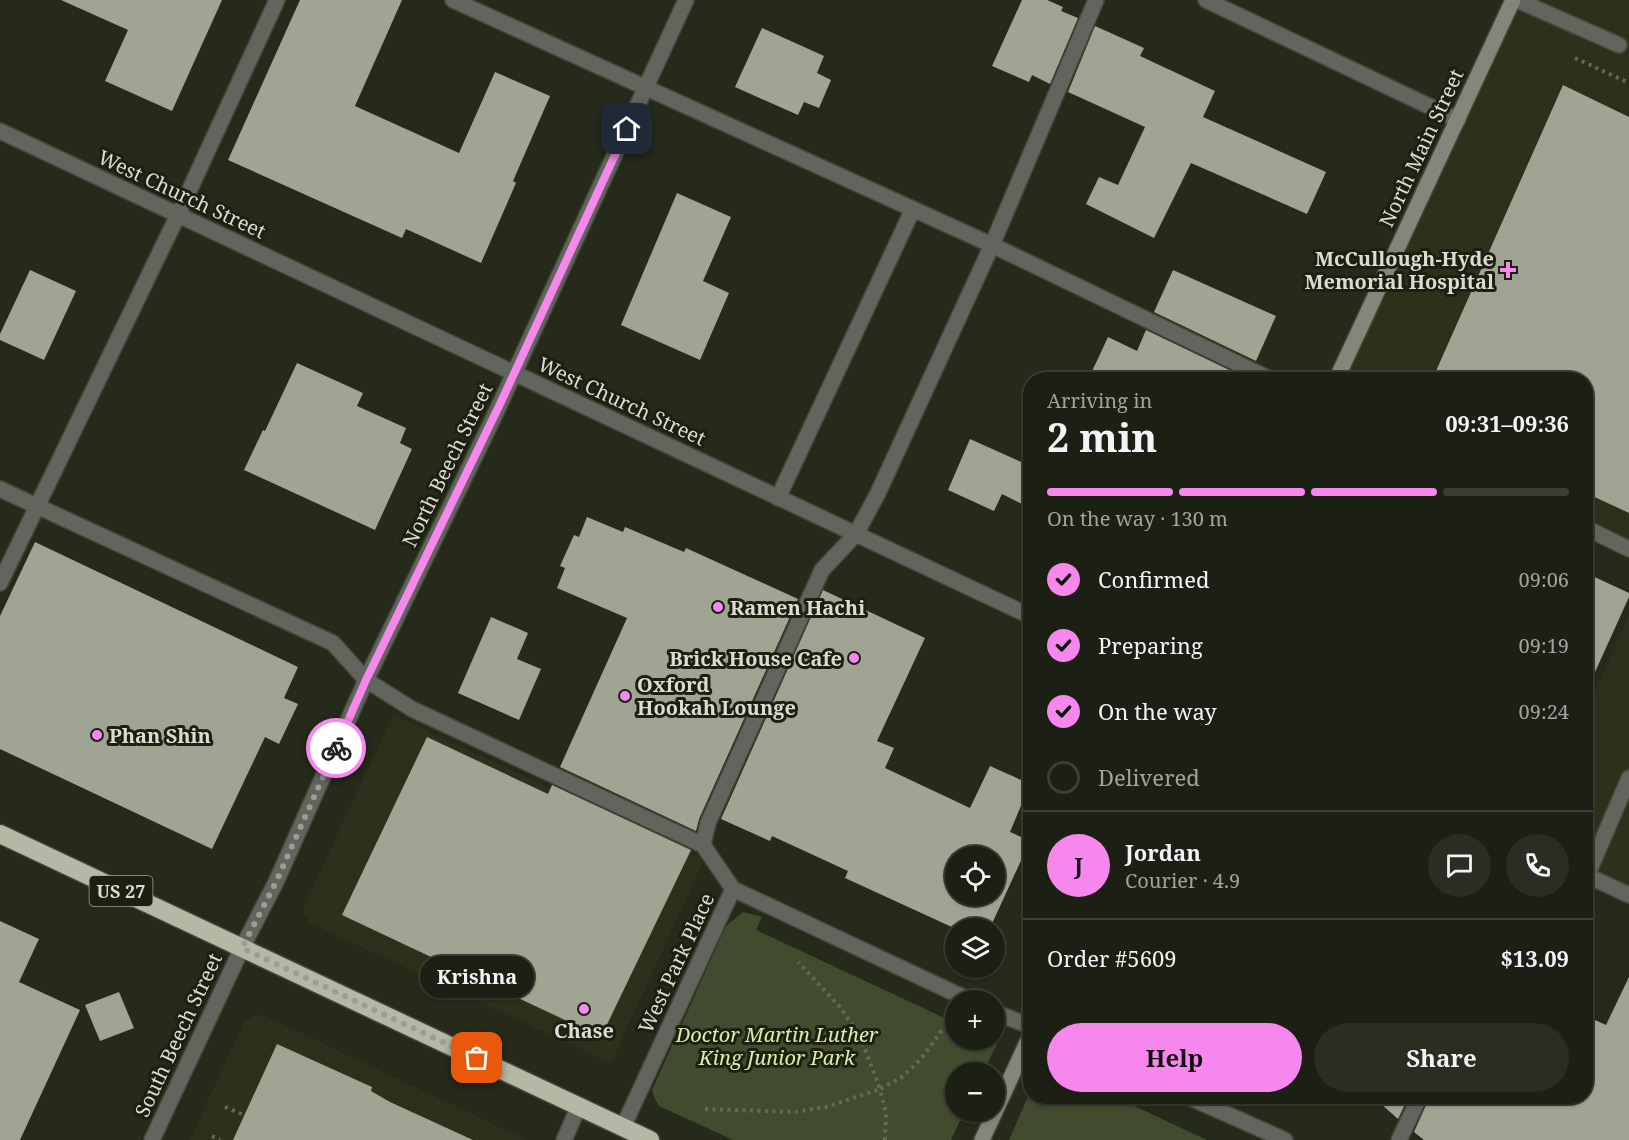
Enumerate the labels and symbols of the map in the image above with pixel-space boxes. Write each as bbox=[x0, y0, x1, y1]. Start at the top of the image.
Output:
street label: North Main Street bbox=[1373, 65, 1469, 231]
pin bbox=[601, 103, 652, 154]
street label: West Church Street bbox=[94, 143, 270, 245]
place label: McCullough-Hyde Memorial Hospital bbox=[1304, 245, 1494, 295]
marker: McCullough-Hyde Memorial Hospital bbox=[1499, 261, 1517, 279]
street label: West Church Street bbox=[534, 350, 710, 452]
street label: North Beech Street bbox=[396, 379, 498, 551]
place label: Ramen Hachi bbox=[730, 594, 865, 621]
marker: Ramen Hachi bbox=[711, 600, 725, 614]
place label: Brick House Cafe bbox=[669, 645, 842, 672]
marker: Brick House Cafe bbox=[847, 651, 861, 665]
place label: Oxford Hookah Lounge bbox=[637, 671, 796, 721]
marker: Oxford Hookah Lounge bbox=[618, 689, 632, 703]
courier bbox=[306, 718, 366, 778]
place label: Phan Shin bbox=[109, 722, 211, 749]
marker: Phan Shin bbox=[90, 728, 104, 742]
road number: US 27 bbox=[90, 876, 152, 906]
street label: West Park Place bbox=[632, 889, 720, 1037]
street label: South Beech Street bbox=[128, 949, 228, 1121]
callout: Krishna bbox=[420, 956, 534, 998]
marker: Chase bbox=[577, 1002, 591, 1016]
place label: Chase bbox=[554, 1017, 614, 1044]
park label: Doctor Martin Luther King Junior Park bbox=[675, 1021, 879, 1071]
pin bbox=[451, 1032, 502, 1083]

